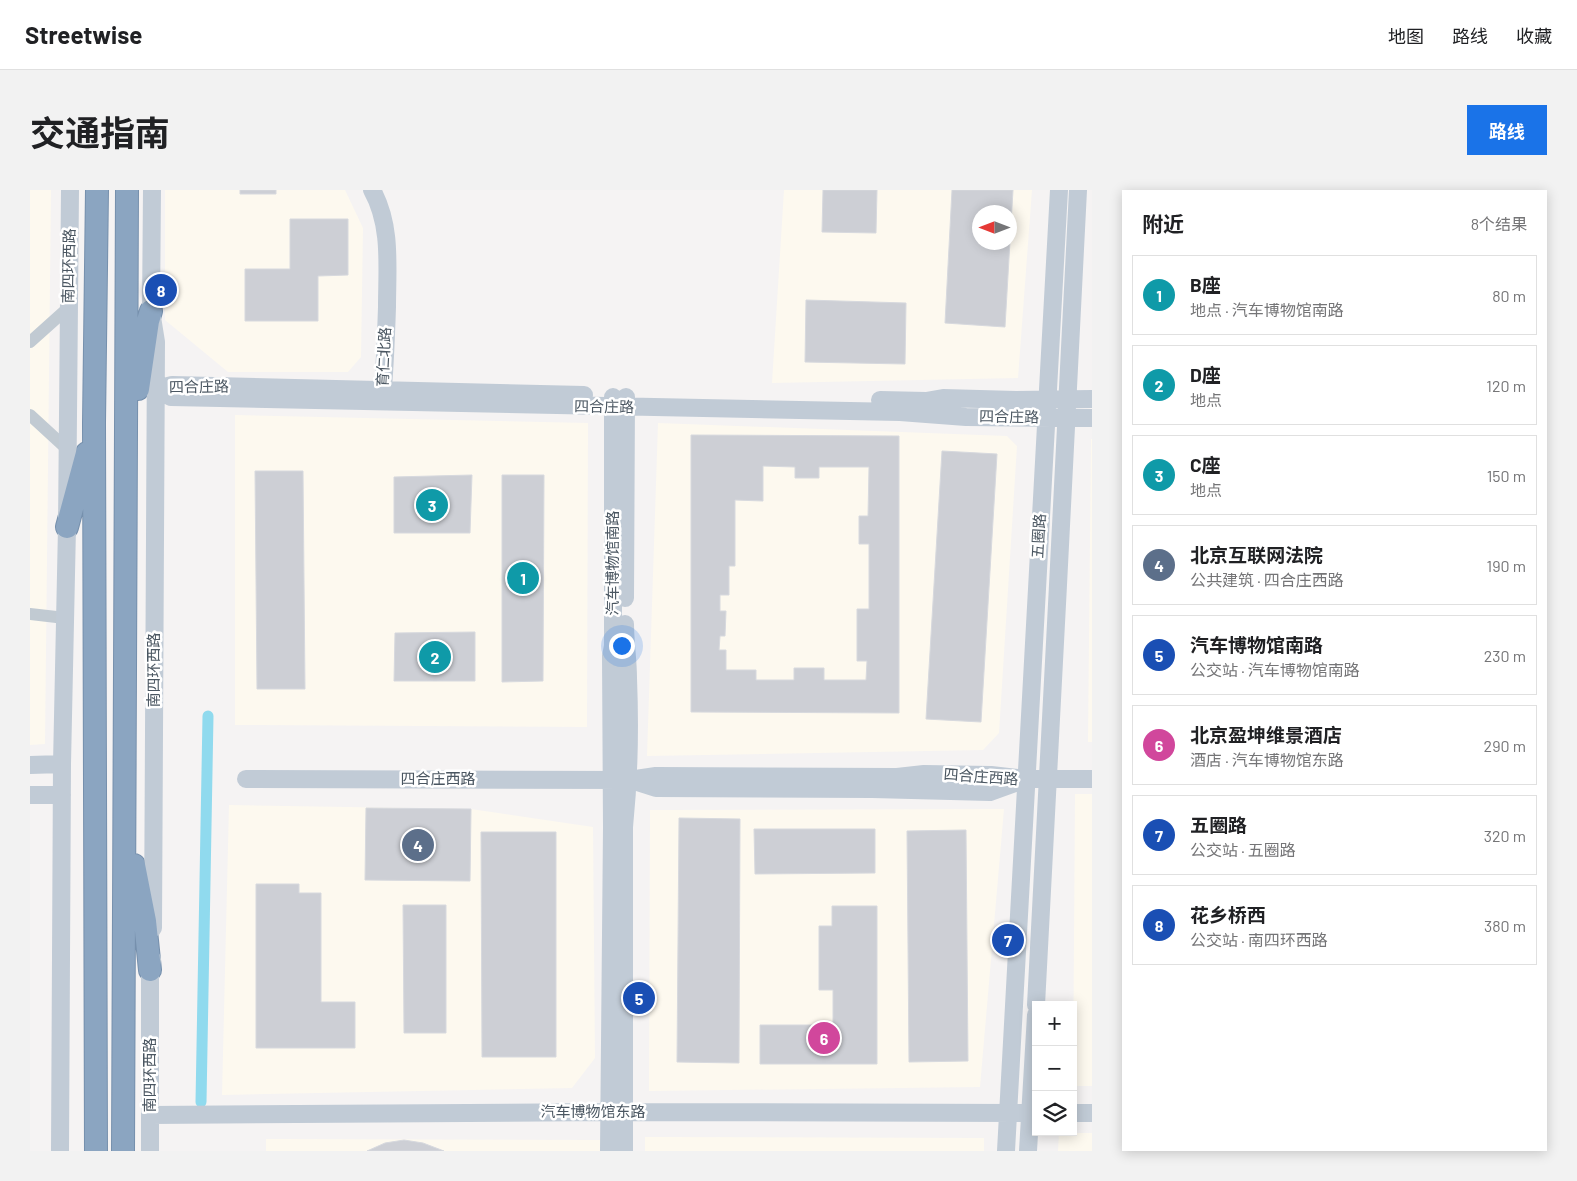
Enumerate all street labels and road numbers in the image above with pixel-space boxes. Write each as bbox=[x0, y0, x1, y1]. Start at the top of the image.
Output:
street label: 南四环西路 bbox=[58, 228, 78, 304]
street label: 育仁北路 bbox=[372, 327, 394, 387]
street label: 四合庄路 bbox=[169, 376, 229, 396]
street label: 四合庄路 bbox=[574, 396, 634, 416]
street label: 四合庄路 bbox=[979, 406, 1039, 426]
street label: 汽车博物馆南路 bbox=[603, 510, 621, 616]
street label: 五圈路 bbox=[1028, 513, 1048, 559]
street label: 南四环西路 bbox=[144, 632, 162, 708]
street label: 四合庄西路 bbox=[943, 764, 1019, 788]
street label: 四合庄西路 bbox=[400, 769, 476, 787]
street label: 南四环西路 bbox=[140, 1037, 158, 1113]
street label: 汽车博物馆东路 bbox=[540, 1102, 646, 1120]

